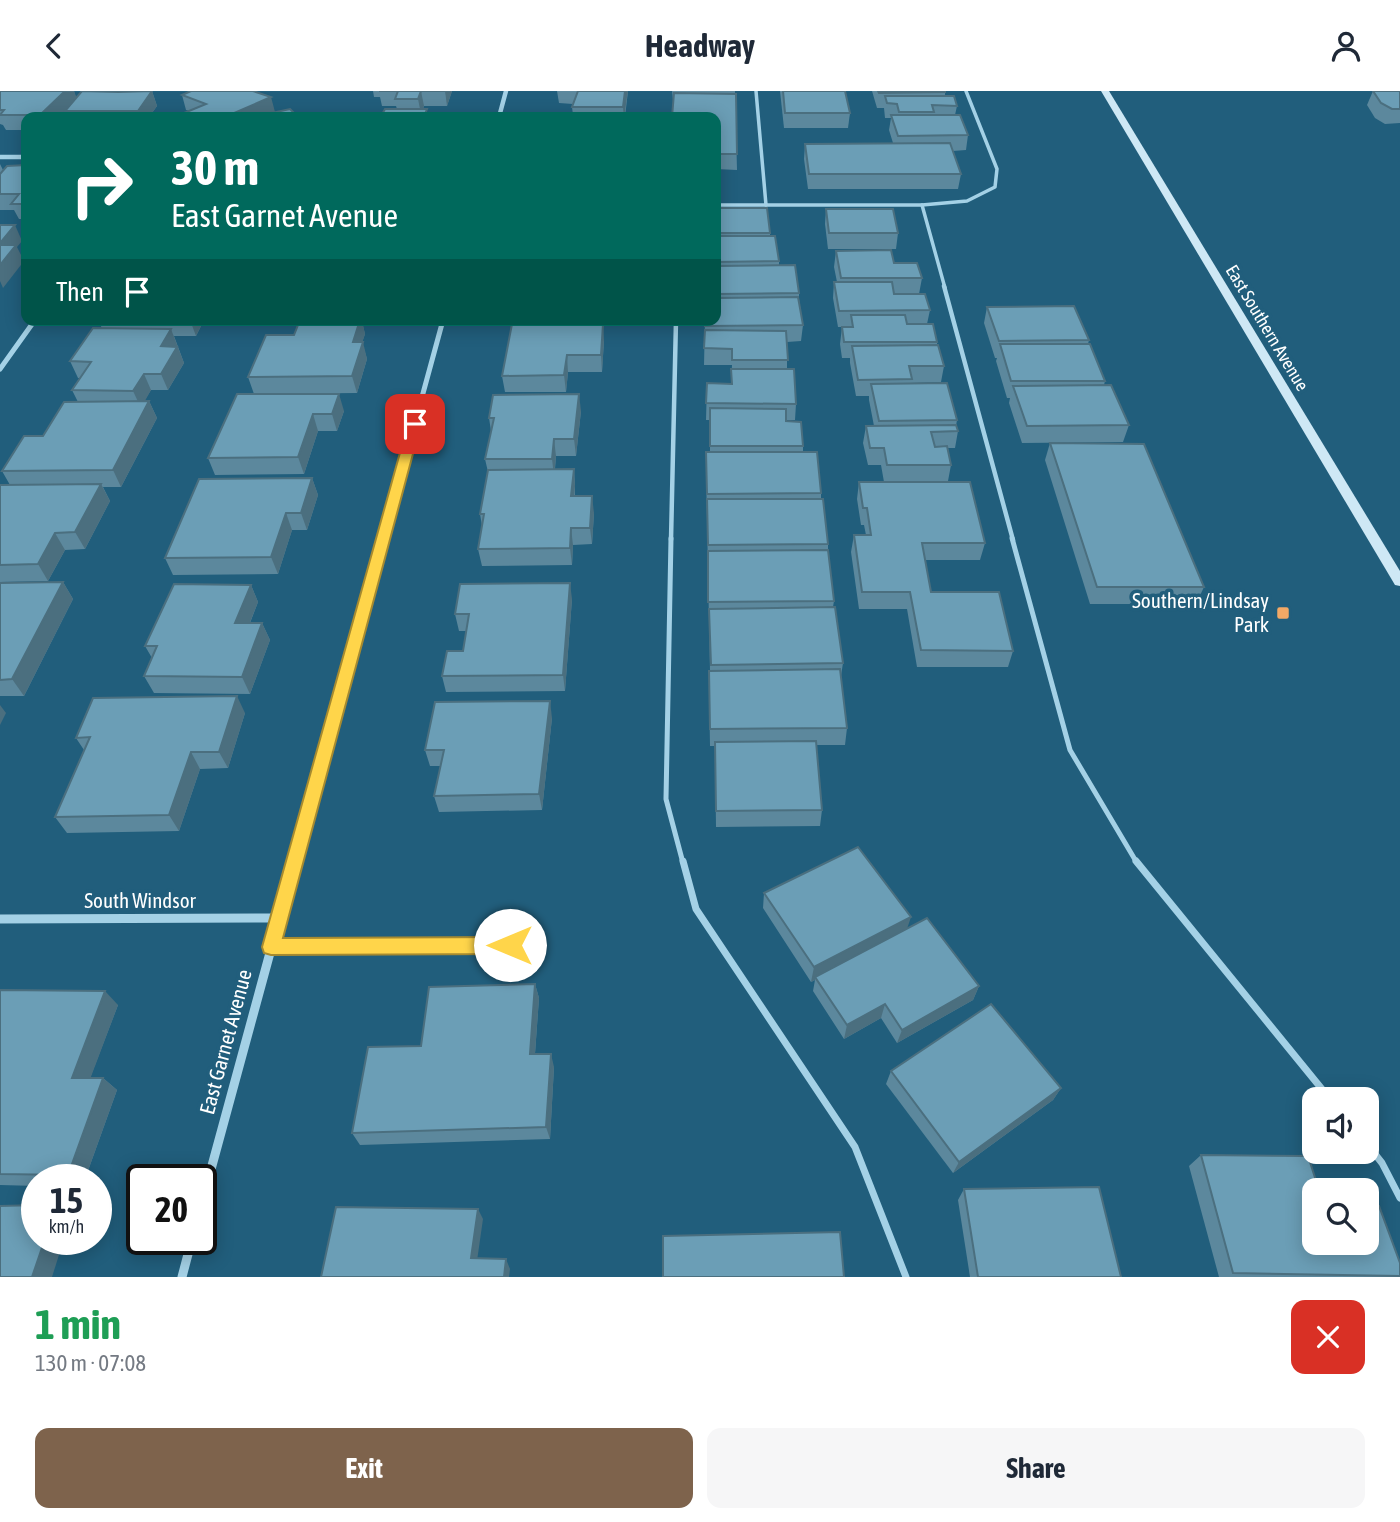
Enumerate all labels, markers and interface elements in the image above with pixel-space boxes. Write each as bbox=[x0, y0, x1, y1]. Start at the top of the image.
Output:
icon: back bbox=[35, 27, 73, 65]
text: Headway bbox=[645, 27, 755, 64]
icon: person bbox=[1327, 27, 1365, 65]
text: 30 m bbox=[171, 139, 259, 195]
icon: right bbox=[56, 140, 147, 231]
text: East Garnet Avenue bbox=[171, 197, 398, 234]
street label: East Southern Avenue bbox=[1222, 261, 1313, 395]
icon: arrive bbox=[118, 273, 156, 311]
text: Then bbox=[56, 277, 104, 307]
pin bbox=[385, 394, 445, 454]
icon: arrive bbox=[396, 405, 434, 443]
place label: Southern/Lindsay Park bbox=[1132, 588, 1269, 636]
marker: Southern/Lindsay Park bbox=[1275, 605, 1291, 621]
street label: South Windsor bbox=[84, 888, 197, 912]
position arrow bbox=[473, 908, 547, 982]
street label: East Garnet Avenue bbox=[194, 967, 256, 1117]
map controls bbox=[1302, 1087, 1379, 1255]
button: sound bbox=[1302, 1087, 1379, 1164]
speed limit sign: 20 bbox=[126, 1164, 217, 1255]
button: search bbox=[1302, 1178, 1379, 1255]
text: 15 bbox=[50, 1180, 83, 1220]
text: km/h bbox=[49, 1216, 84, 1237]
text: 1 min bbox=[35, 1300, 121, 1348]
button: close bbox=[1291, 1300, 1365, 1374]
text: 130 m · 07:08 bbox=[35, 1350, 146, 1376]
button: Exit bbox=[35, 1428, 693, 1508]
button: Share bbox=[707, 1428, 1365, 1508]

